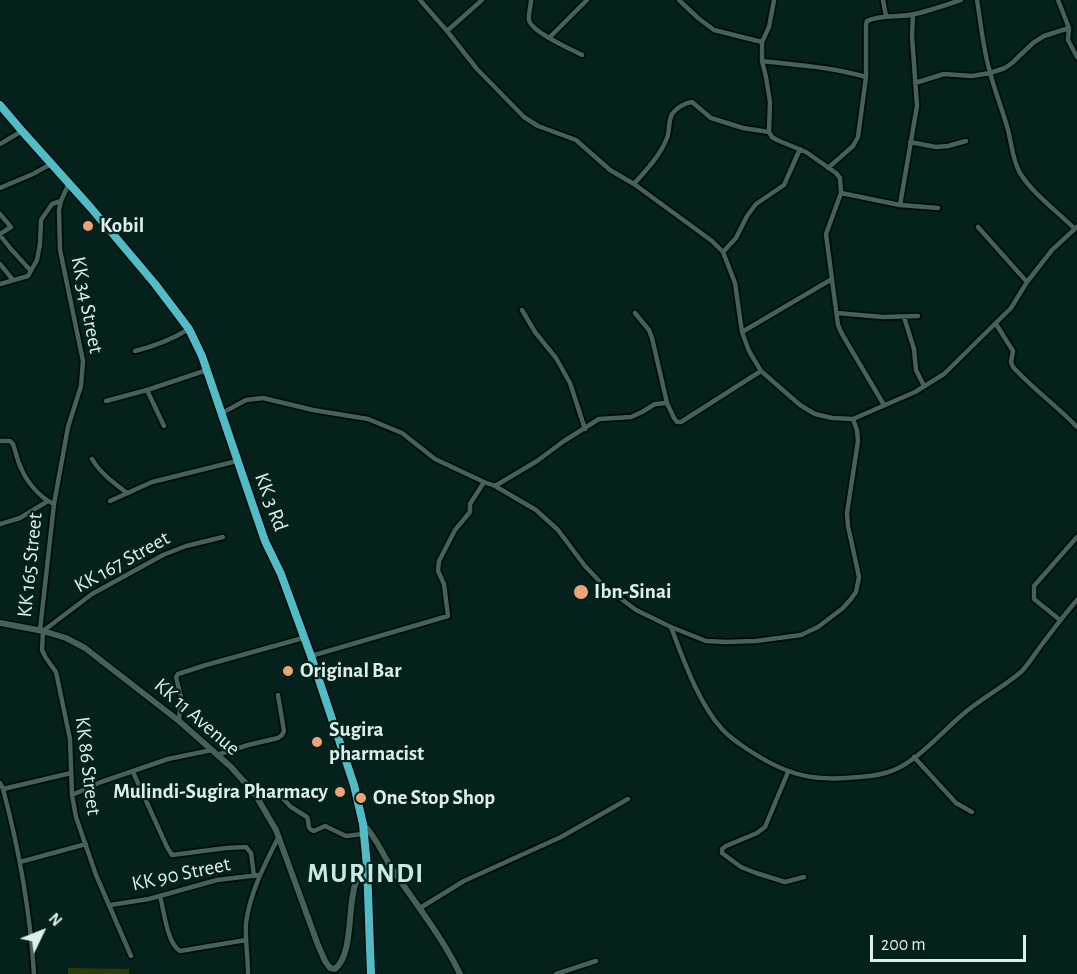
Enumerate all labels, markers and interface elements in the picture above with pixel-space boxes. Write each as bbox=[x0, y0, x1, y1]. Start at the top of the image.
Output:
place label: Kobil bbox=[100, 213, 144, 239]
marker: Kobil bbox=[81, 219, 95, 233]
street label: KK 34 Street bbox=[65, 254, 109, 356]
street label: KK 3 Rd bbox=[249, 469, 293, 535]
street label: KK 165 Street bbox=[12, 511, 48, 619]
street label: KK 167 Street bbox=[70, 525, 174, 599]
place label: Ibn-Sinai bbox=[594, 579, 672, 605]
marker: Ibn-Sinai bbox=[572, 583, 590, 601]
place label: Original Bar bbox=[300, 658, 402, 684]
marker: Original Bar bbox=[281, 664, 295, 678]
street label: KK 11 Avenue bbox=[149, 673, 245, 761]
street label: KK 86 Street bbox=[69, 715, 107, 817]
place label: Sugira pharmacist bbox=[329, 717, 424, 767]
marker: Sugira pharmacist bbox=[310, 735, 324, 749]
place label: Mulindi-Sugira Pharmacy bbox=[113, 779, 328, 805]
marker: Mulindi-Sugira Pharmacy bbox=[333, 785, 347, 799]
place label: One Stop Shop bbox=[373, 785, 495, 811]
marker: One Stop Shop bbox=[354, 791, 368, 805]
street label: KK 90 Street bbox=[129, 851, 233, 897]
district label: MURINDI bbox=[307, 858, 425, 890]
north arrow bbox=[12, 902, 72, 962]
text: N bbox=[46, 910, 65, 929]
scale bar bbox=[873, 923, 1029, 961]
text: 200 m bbox=[881, 936, 926, 954]

